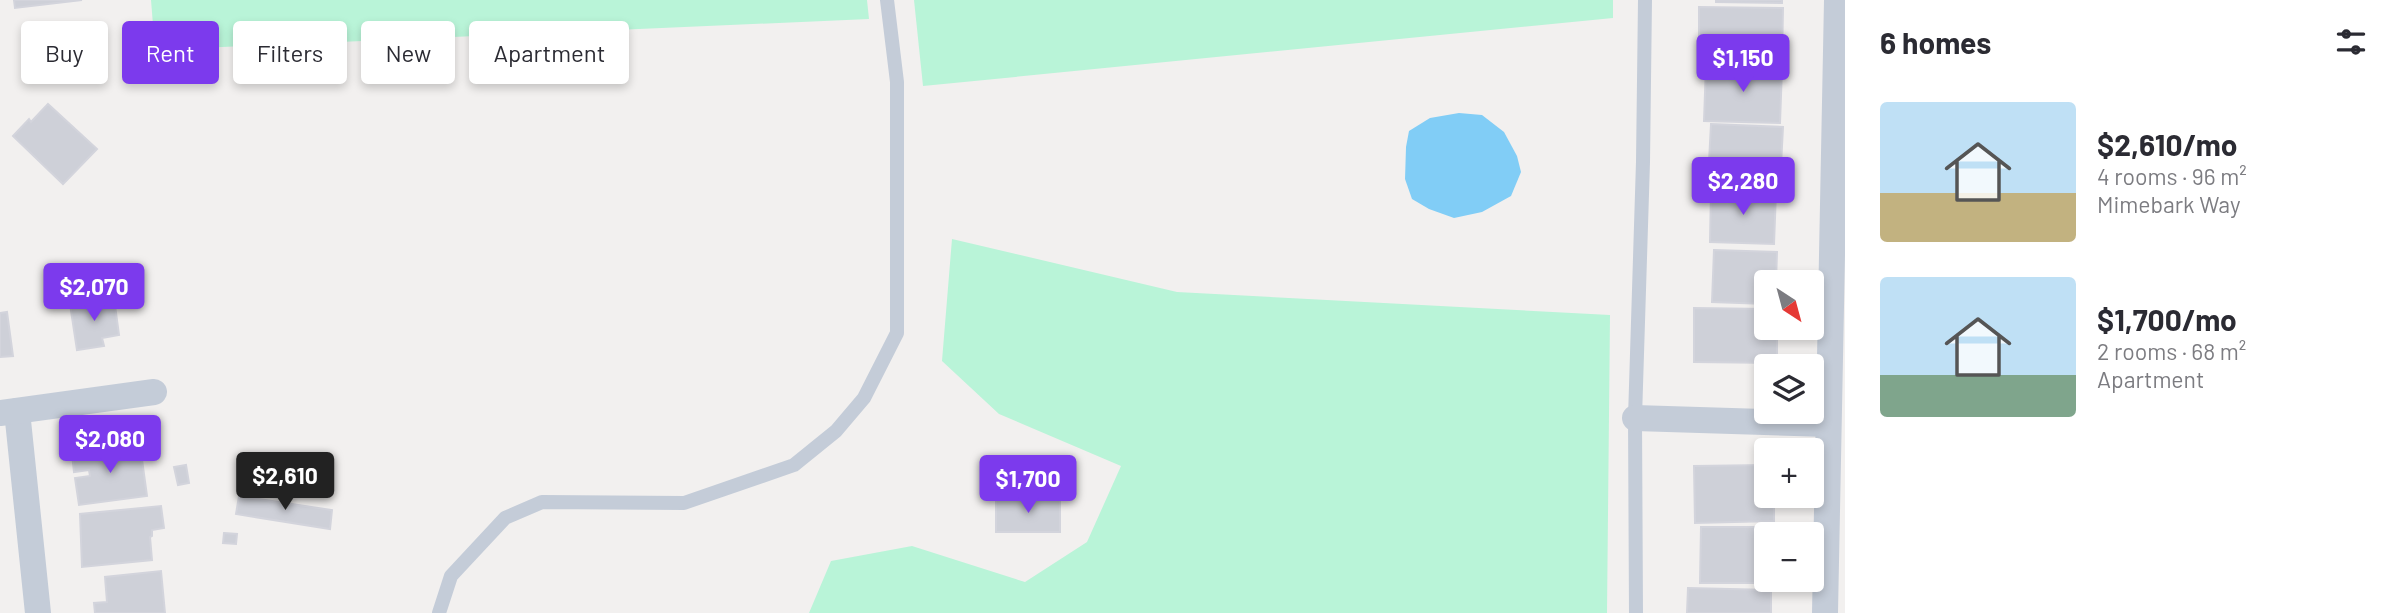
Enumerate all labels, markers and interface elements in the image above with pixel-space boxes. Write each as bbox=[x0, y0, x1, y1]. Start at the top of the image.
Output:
chip: Buy bbox=[21, 21, 108, 84]
chip: Rent bbox=[122, 21, 219, 84]
chip: Filters bbox=[233, 21, 347, 84]
chip: New bbox=[361, 21, 455, 84]
chip: Apartment bbox=[469, 21, 629, 84]
icon: filters bbox=[2332, 23, 2370, 61]
text: 6 homes bbox=[1880, 24, 1991, 60]
pin: $1,150 bbox=[1686, 34, 1800, 94]
text: $1,150 bbox=[1712, 43, 1774, 71]
text: $2,610/mo bbox=[2097, 126, 2238, 162]
icon: home bbox=[1936, 130, 2020, 214]
pin: $2,280 bbox=[1686, 158, 1800, 217]
text: 4 rooms · 96 m² bbox=[2097, 162, 2247, 190]
text: $2,280 bbox=[1708, 166, 1778, 194]
text: Mimebark Way bbox=[2097, 190, 2241, 218]
pin: $2,070 bbox=[37, 264, 151, 323]
north arrow bbox=[1754, 270, 1824, 340]
map controls bbox=[1754, 270, 1824, 592]
text: $2,070 bbox=[59, 272, 129, 300]
text: $1,700/mo bbox=[2097, 301, 2237, 337]
icon: home bbox=[1936, 305, 2020, 389]
text: 2 rooms · 68 m² bbox=[2097, 337, 2246, 365]
button: layers bbox=[1754, 354, 1824, 424]
text: Apartment bbox=[2097, 365, 2204, 393]
pin: $2,080 bbox=[53, 416, 167, 475]
text: $2,080 bbox=[75, 424, 145, 452]
button: + bbox=[1754, 438, 1824, 508]
pin: $2,610 bbox=[228, 452, 342, 512]
pin: $1,700 bbox=[971, 456, 1085, 515]
text: $2,610 bbox=[252, 461, 318, 489]
text: $1,700 bbox=[995, 464, 1061, 492]
button: − bbox=[1754, 522, 1824, 592]

